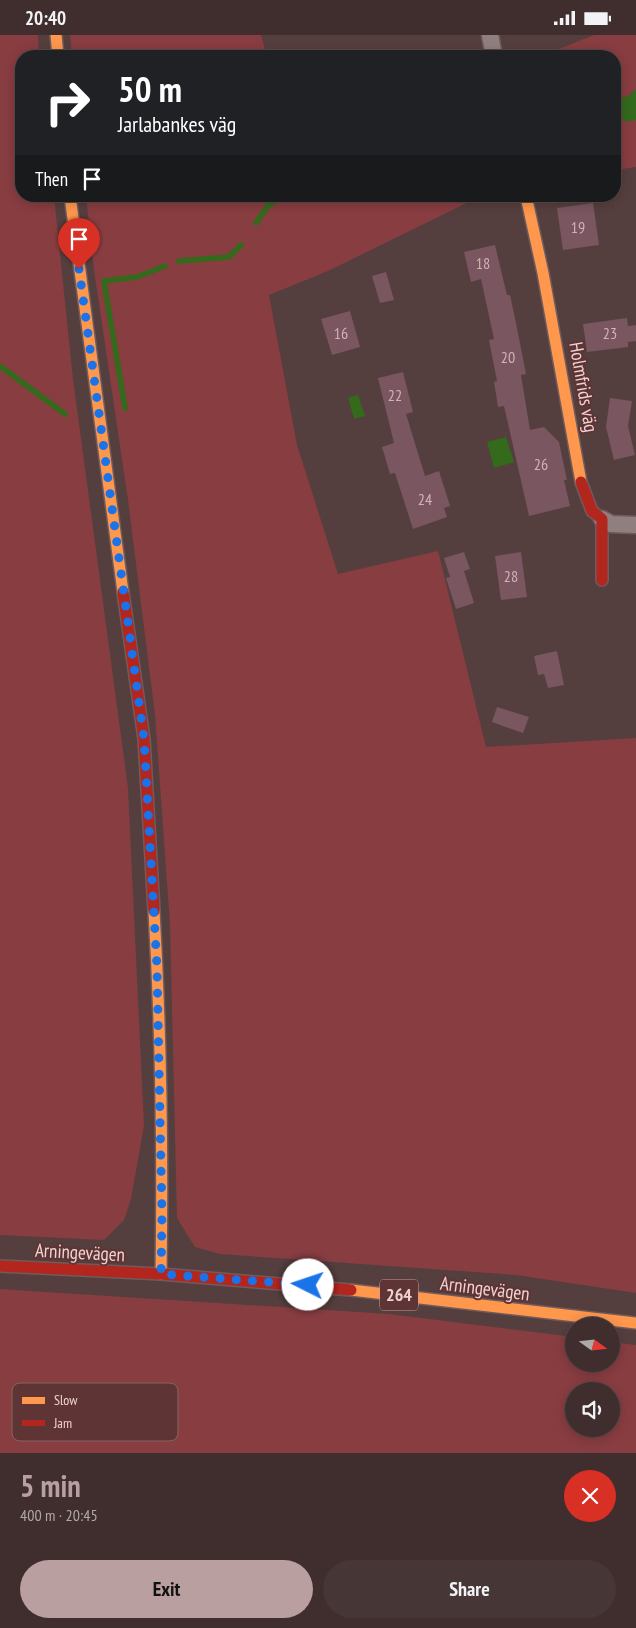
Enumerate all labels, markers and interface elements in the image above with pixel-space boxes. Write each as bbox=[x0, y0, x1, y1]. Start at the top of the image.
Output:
text: 20:40 bbox=[25, 6, 66, 30]
text: 50 m bbox=[118, 66, 182, 112]
icon: right bbox=[35, 70, 100, 135]
text: Jarlabankes väg bbox=[118, 110, 236, 138]
icon: arrive bbox=[78, 165, 106, 193]
text: Then bbox=[35, 167, 68, 191]
house number: 19 bbox=[571, 217, 585, 237]
pin bbox=[58, 218, 100, 269]
icon: arrive bbox=[65, 225, 93, 253]
house number: 18 bbox=[476, 253, 490, 273]
house number: 16 bbox=[334, 323, 348, 343]
house number: 23 bbox=[603, 323, 617, 343]
street label: Holmfrids väg bbox=[564, 340, 604, 434]
house number: 20 bbox=[501, 347, 515, 367]
house number: 22 bbox=[388, 385, 402, 405]
house number: 26 bbox=[534, 454, 548, 474]
house number: 24 bbox=[418, 489, 432, 509]
house number: 28 bbox=[504, 566, 518, 586]
street label: Arningevägen bbox=[34, 1238, 126, 1266]
position arrow bbox=[281, 1258, 333, 1310]
street label: Arningevägen bbox=[439, 1271, 531, 1305]
road number: 264 bbox=[380, 1279, 418, 1311]
north arrow bbox=[565, 1317, 620, 1373]
map controls bbox=[565, 1317, 620, 1437]
button: sound bbox=[565, 1382, 620, 1437]
legend bbox=[12, 1383, 178, 1441]
text: Slow bbox=[54, 1391, 78, 1409]
text: Jam bbox=[53, 1414, 72, 1432]
text: 5 min bbox=[20, 1466, 81, 1505]
button: close bbox=[564, 1470, 616, 1522]
text: 400 m · 20:45 bbox=[20, 1505, 98, 1525]
button: Exit bbox=[20, 1560, 313, 1618]
button: Share bbox=[323, 1560, 616, 1618]

